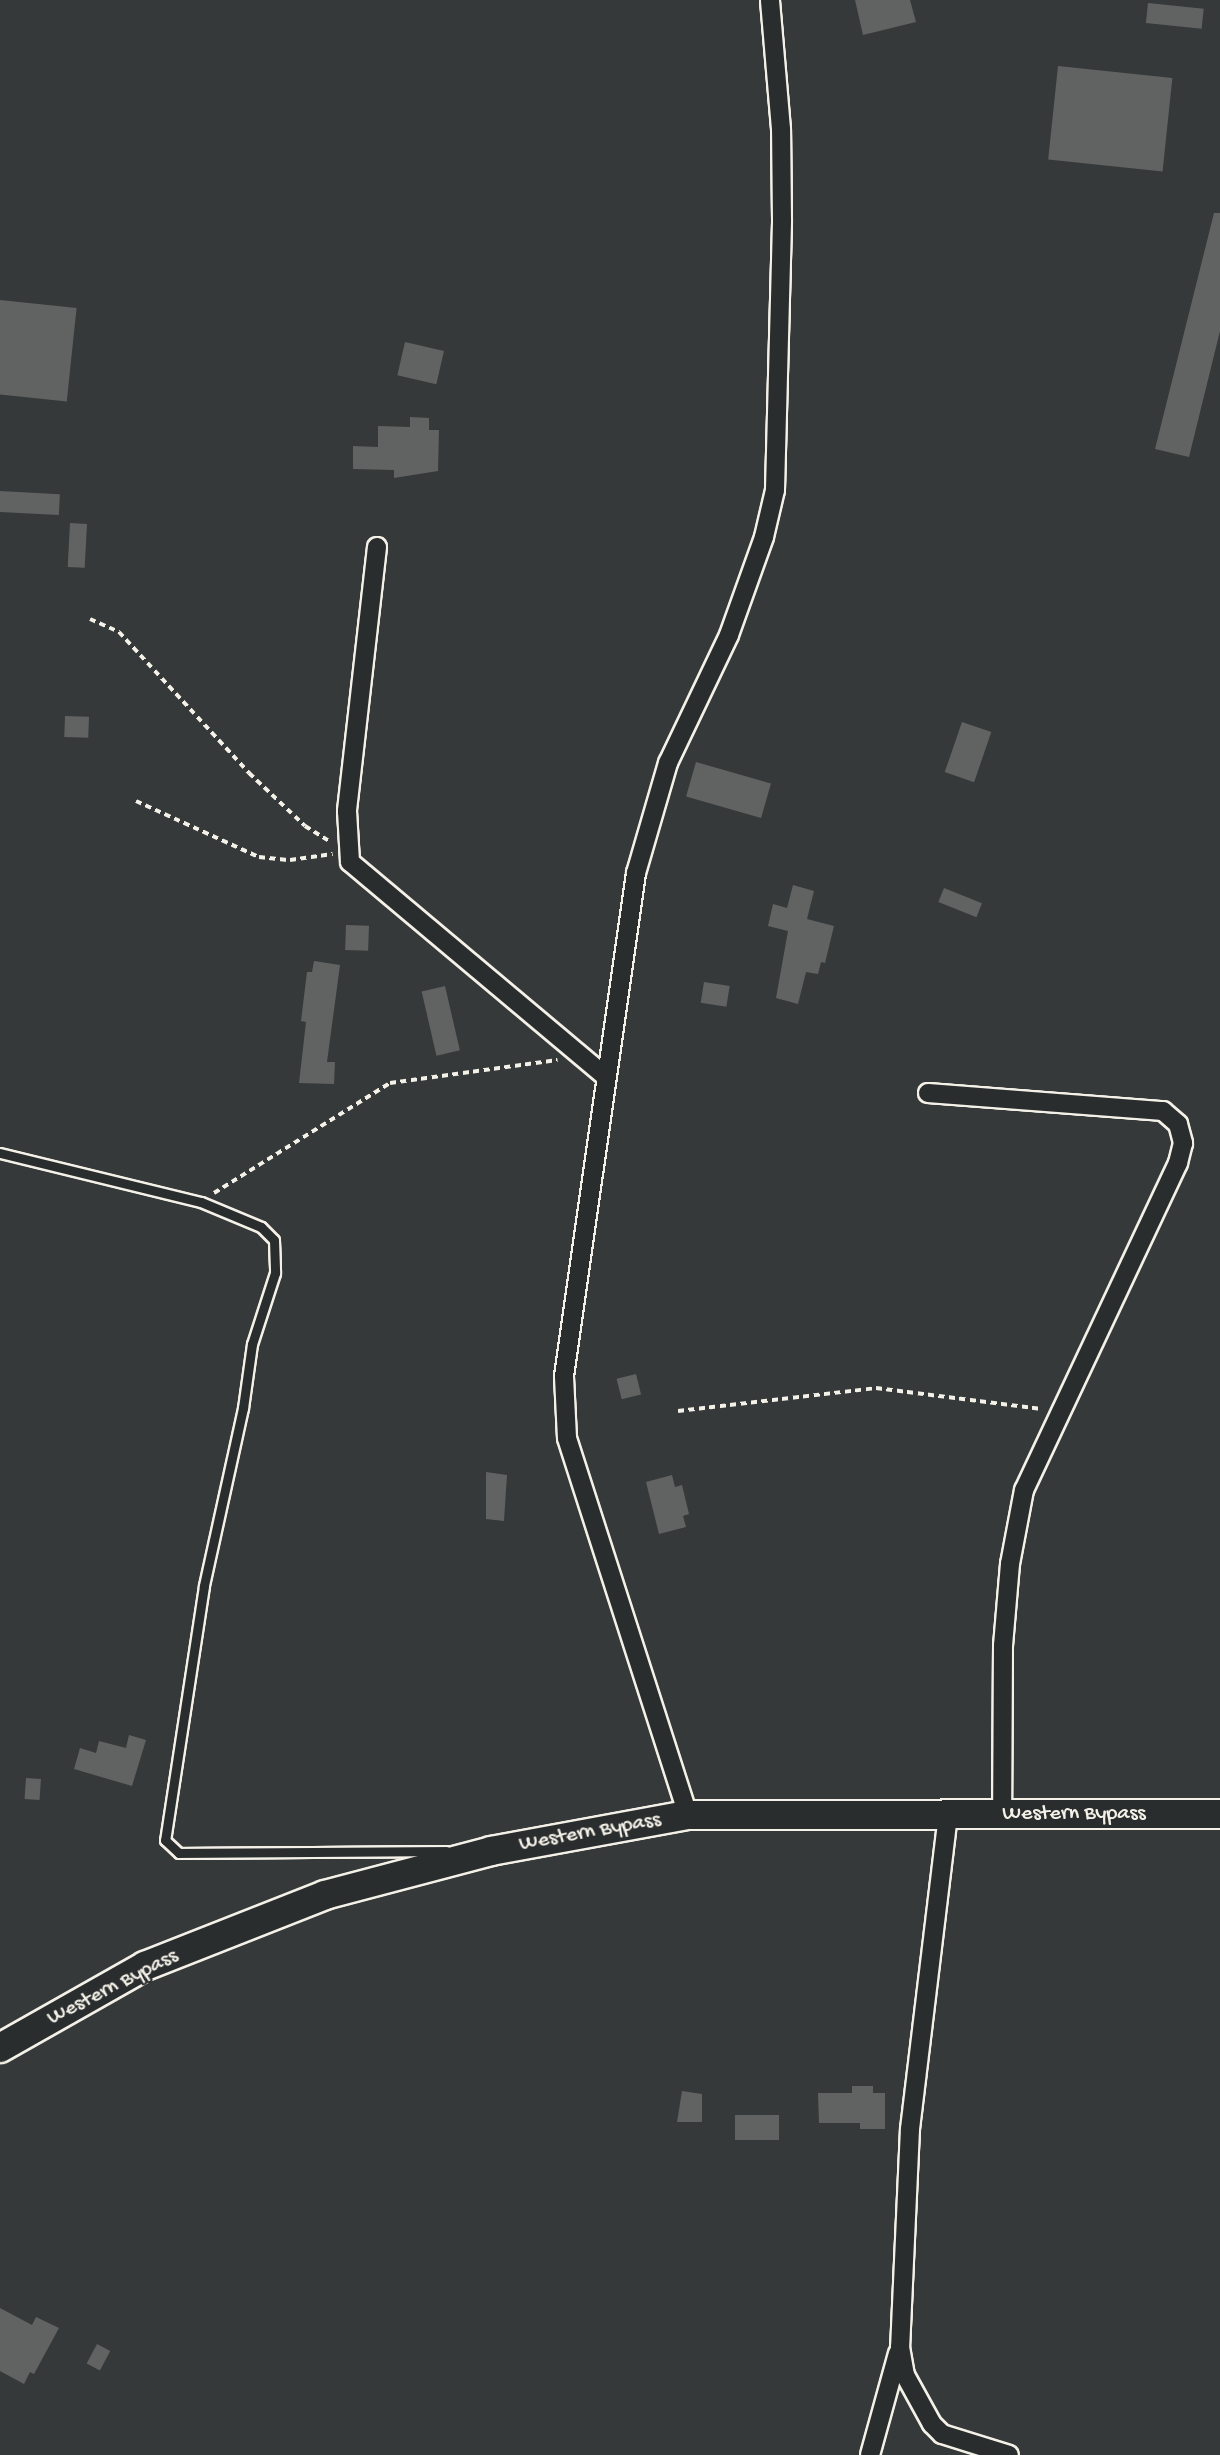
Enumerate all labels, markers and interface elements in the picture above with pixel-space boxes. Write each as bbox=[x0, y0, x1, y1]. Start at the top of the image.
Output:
street label: Western Bypass bbox=[1002, 1802, 1146, 1828]
street label: Western Bypass bbox=[517, 1808, 663, 1858]
street label: Western Bypass bbox=[43, 1944, 183, 2032]

